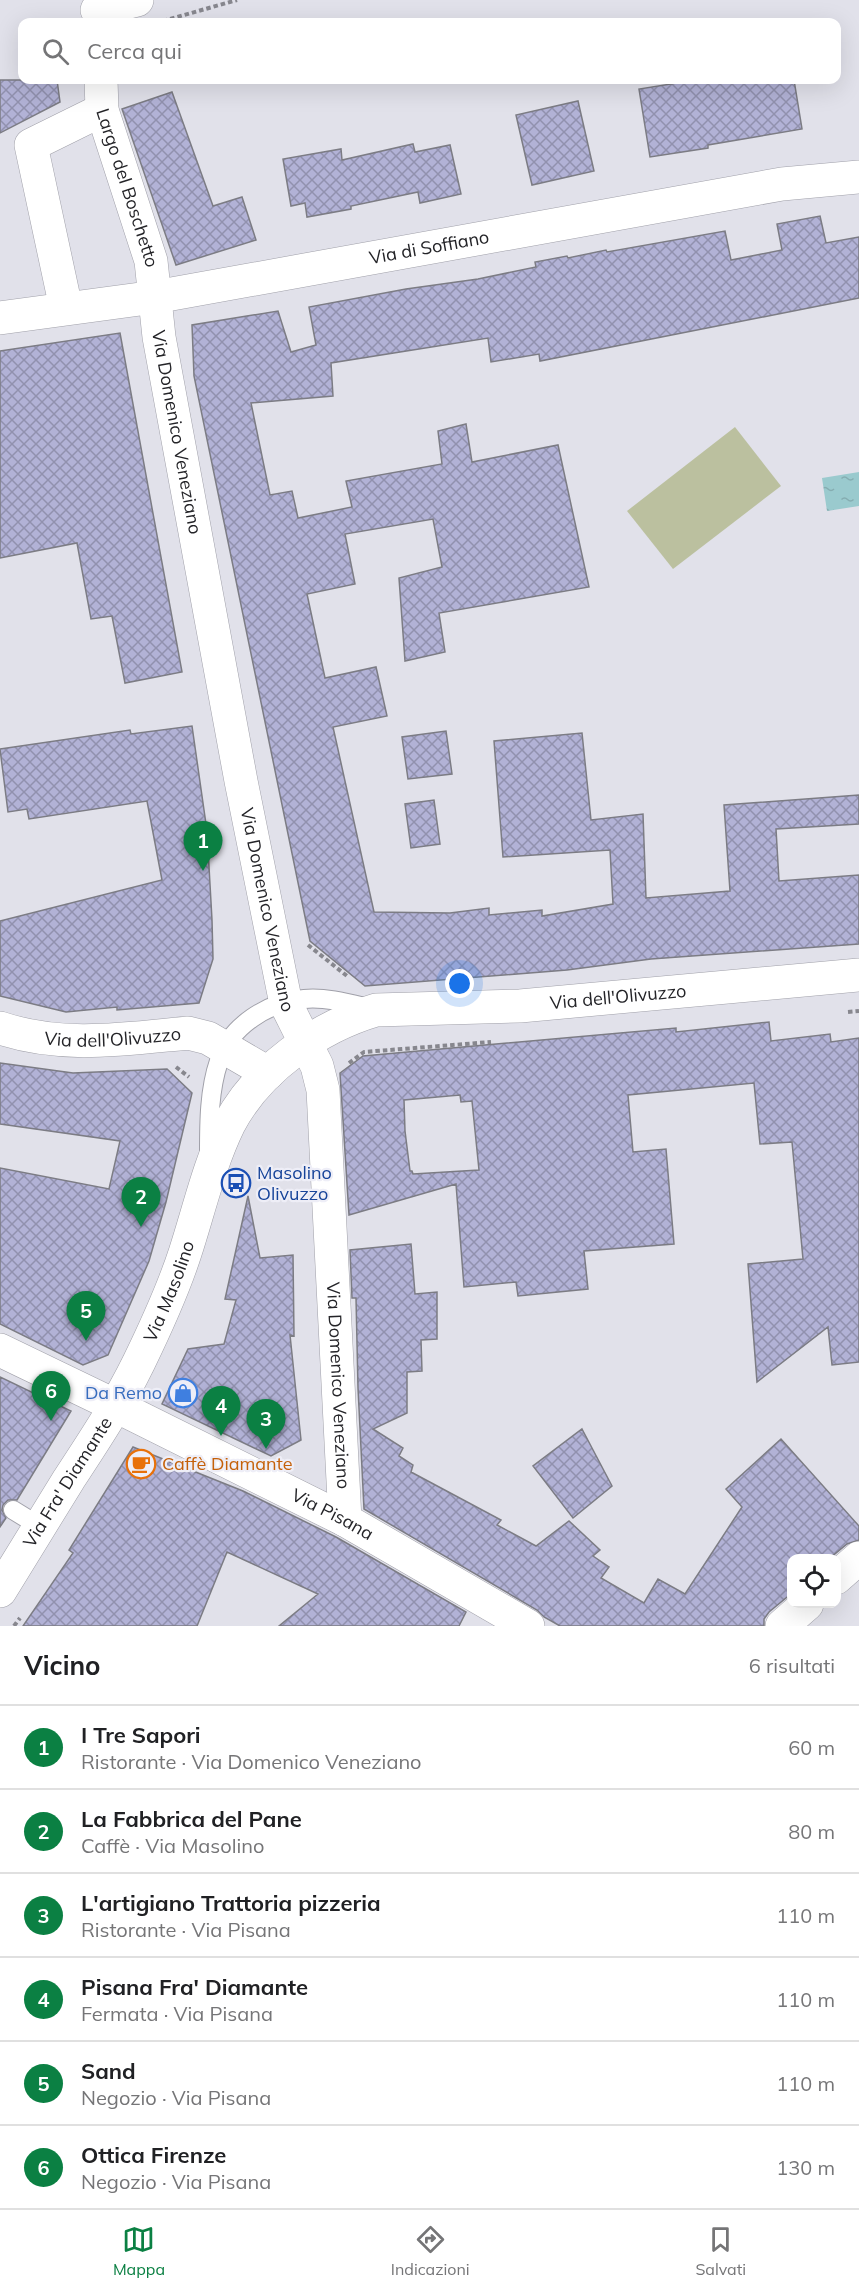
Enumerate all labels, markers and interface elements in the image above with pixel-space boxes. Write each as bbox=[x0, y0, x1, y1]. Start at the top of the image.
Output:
search box bbox=[18, 18, 841, 84]
icon: search bbox=[39, 35, 72, 68]
text: Cerca qui bbox=[87, 37, 182, 65]
street label: Largo del Boschetto bbox=[91, 105, 164, 268]
street label: Via di Soffiano bbox=[367, 225, 491, 269]
street label: Via Domenico Veneziano bbox=[147, 329, 207, 536]
street label: Via Domenico Veneziano bbox=[236, 806, 300, 1016]
pin: 1 bbox=[184, 822, 222, 871]
your location bbox=[445, 969, 474, 998]
street label: Via dell'Olivuzzo bbox=[549, 979, 687, 1014]
street label: Via dell'Olivuzzo bbox=[43, 1022, 182, 1052]
place label: Masolino Olivuzzo bbox=[257, 1161, 332, 1205]
bus stop icon: Masolino Olivuzzo bbox=[220, 1167, 252, 1199]
pin: 2 bbox=[122, 1178, 160, 1227]
street label: Via Masolino bbox=[138, 1238, 199, 1346]
street label: Via Domenico Veneziano bbox=[322, 1281, 355, 1489]
pin: 5 bbox=[66, 1292, 106, 1341]
pin: 6 bbox=[32, 1372, 70, 1421]
shop icon: Da Remo bbox=[167, 1377, 199, 1409]
place label: Da Remo bbox=[85, 1381, 162, 1404]
pin: 4 bbox=[202, 1386, 240, 1436]
pin: 3 bbox=[246, 1400, 286, 1449]
street label: Via Fra' Diamante bbox=[18, 1413, 117, 1552]
cafe icon: Caffè Diamante bbox=[125, 1448, 157, 1480]
place label: Caffè Diamante bbox=[162, 1452, 293, 1475]
street label: Via Pisana bbox=[288, 1483, 378, 1545]
map controls bbox=[787, 1554, 841, 1608]
button: locate bbox=[787, 1554, 841, 1608]
text: Vicino bbox=[24, 1649, 101, 1682]
text: 6 risultati bbox=[749, 1653, 835, 1678]
text: I Tre Sapori bbox=[81, 1721, 201, 1749]
text: 1 bbox=[38, 1735, 50, 1760]
text: 60 m bbox=[788, 1735, 835, 1760]
text: Ristorante · Via Domenico Veneziano bbox=[81, 1749, 422, 1774]
text: La Fabbrica del Pane bbox=[81, 1805, 302, 1833]
text: 2 bbox=[38, 1819, 50, 1844]
text: 80 m bbox=[788, 1819, 835, 1844]
text: Caffè · Via Masolino bbox=[81, 1833, 264, 1858]
text: L'artigiano Trattoria pizzeria bbox=[81, 1889, 381, 1917]
text: 3 bbox=[38, 1903, 50, 1928]
text: 110 m bbox=[776, 1903, 835, 1928]
text: Ristorante · Via Pisana bbox=[81, 1917, 291, 1942]
text: Pisana Fra' Diamante bbox=[81, 1973, 308, 2001]
text: 4 bbox=[38, 1987, 50, 2012]
text: 110 m bbox=[776, 1987, 835, 2012]
text: Fermata · Via Pisana bbox=[81, 2001, 273, 2026]
text: Sand bbox=[81, 2057, 136, 2085]
text: 5 bbox=[38, 2071, 50, 2096]
text: 110 m bbox=[776, 2071, 835, 2096]
text: Negozio · Via Pisana bbox=[81, 2085, 271, 2110]
text: Ottica Firenze bbox=[81, 2141, 226, 2169]
text: 6 bbox=[38, 2155, 50, 2180]
text: 130 m bbox=[776, 2155, 835, 2180]
text: Negozio · Via Pisana bbox=[81, 2169, 271, 2194]
tab: Mappa bbox=[113, 2223, 165, 2279]
tab: Indicazioni bbox=[391, 2223, 470, 2279]
tab: Salvati bbox=[695, 2223, 746, 2279]

